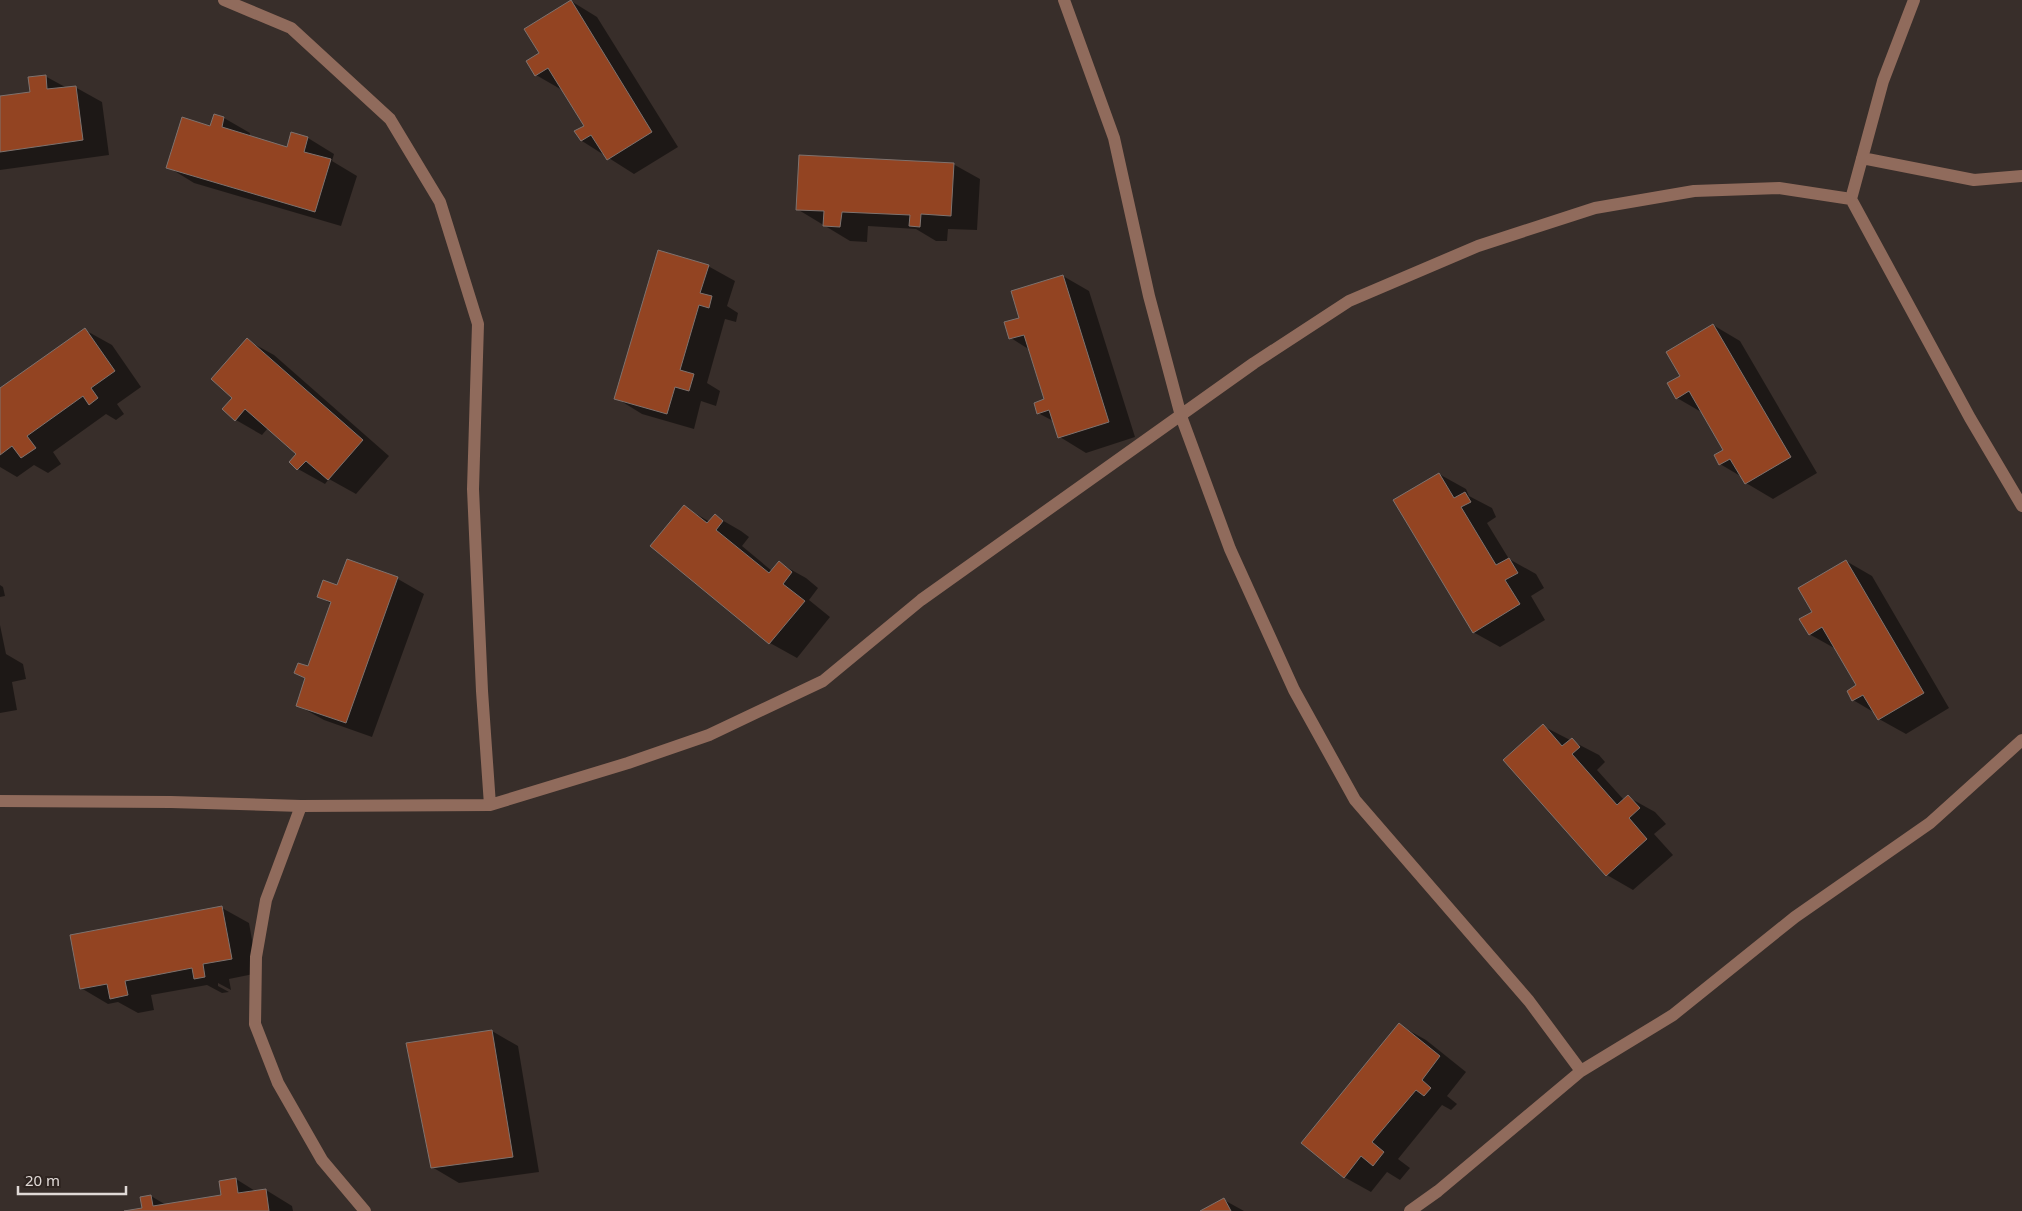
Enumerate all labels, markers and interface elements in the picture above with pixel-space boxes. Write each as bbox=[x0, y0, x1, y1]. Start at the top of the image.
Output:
scale bar bbox=[18, 1164, 125, 1196]
text: 20 m bbox=[25, 1170, 60, 1190]

